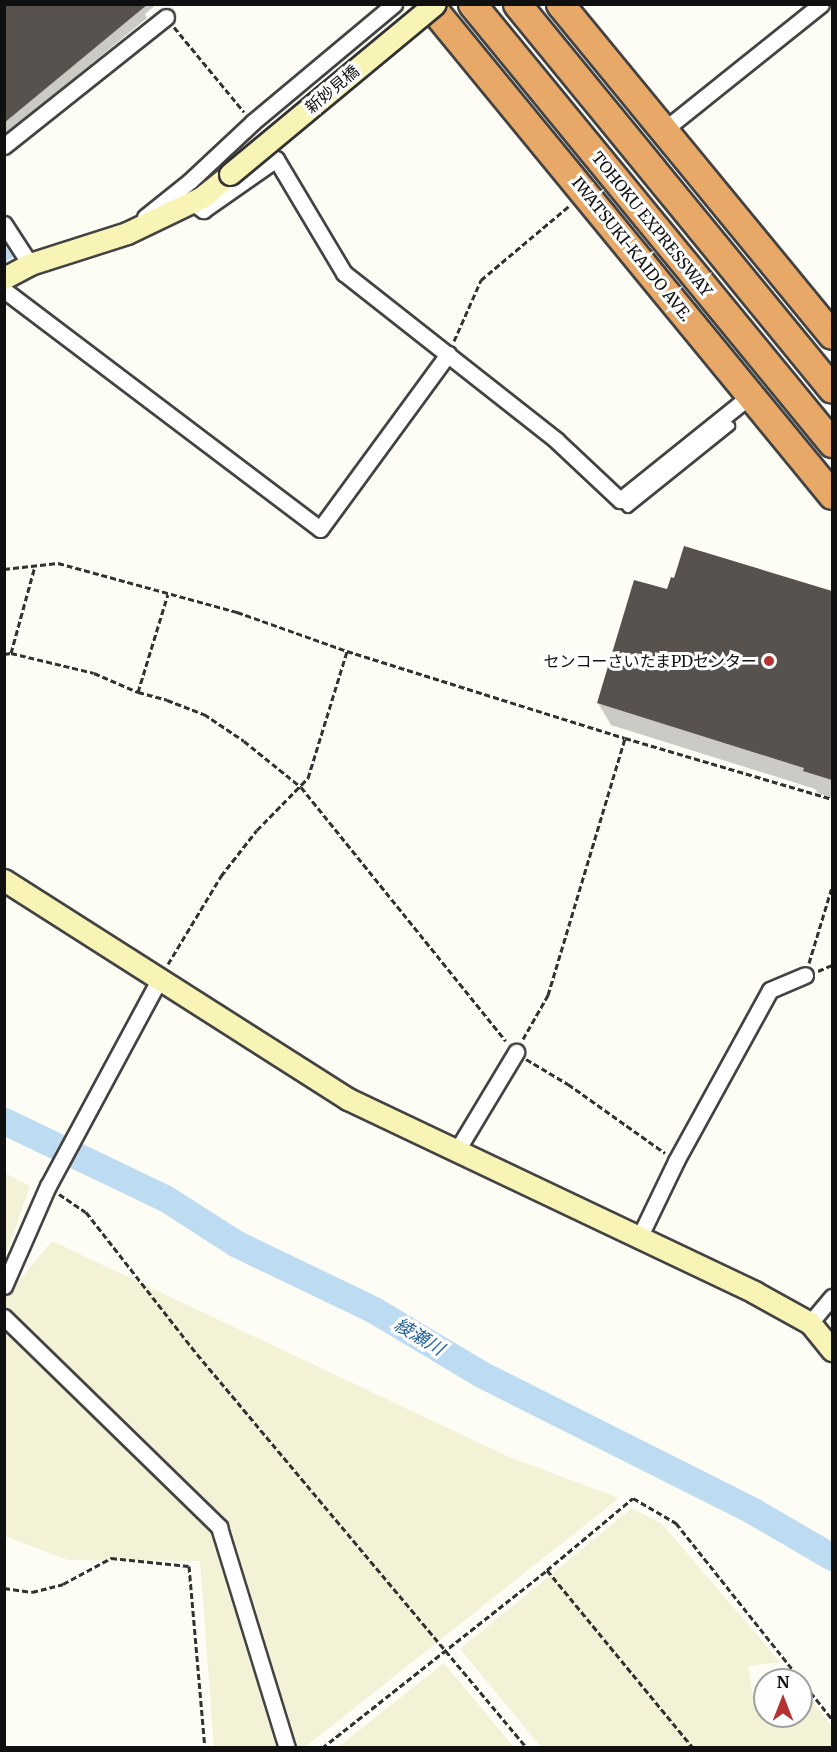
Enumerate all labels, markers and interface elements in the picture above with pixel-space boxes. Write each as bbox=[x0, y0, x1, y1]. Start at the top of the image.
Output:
street label: 新妙見橋 bbox=[301, 61, 363, 117]
street label: TOHOKU EXPRESSWAY bbox=[588, 148, 716, 300]
street label: IWATSUKI-KAIDO AVE. bbox=[568, 173, 696, 325]
place label: センコーさいたまPDセンター bbox=[543, 651, 757, 671]
marker: センコーさいたまPDセンター bbox=[762, 654, 776, 668]
water label: 綾瀬川 bbox=[390, 1314, 448, 1360]
north arrow bbox=[753, 1668, 813, 1728]
text: N bbox=[777, 1672, 789, 1692]

